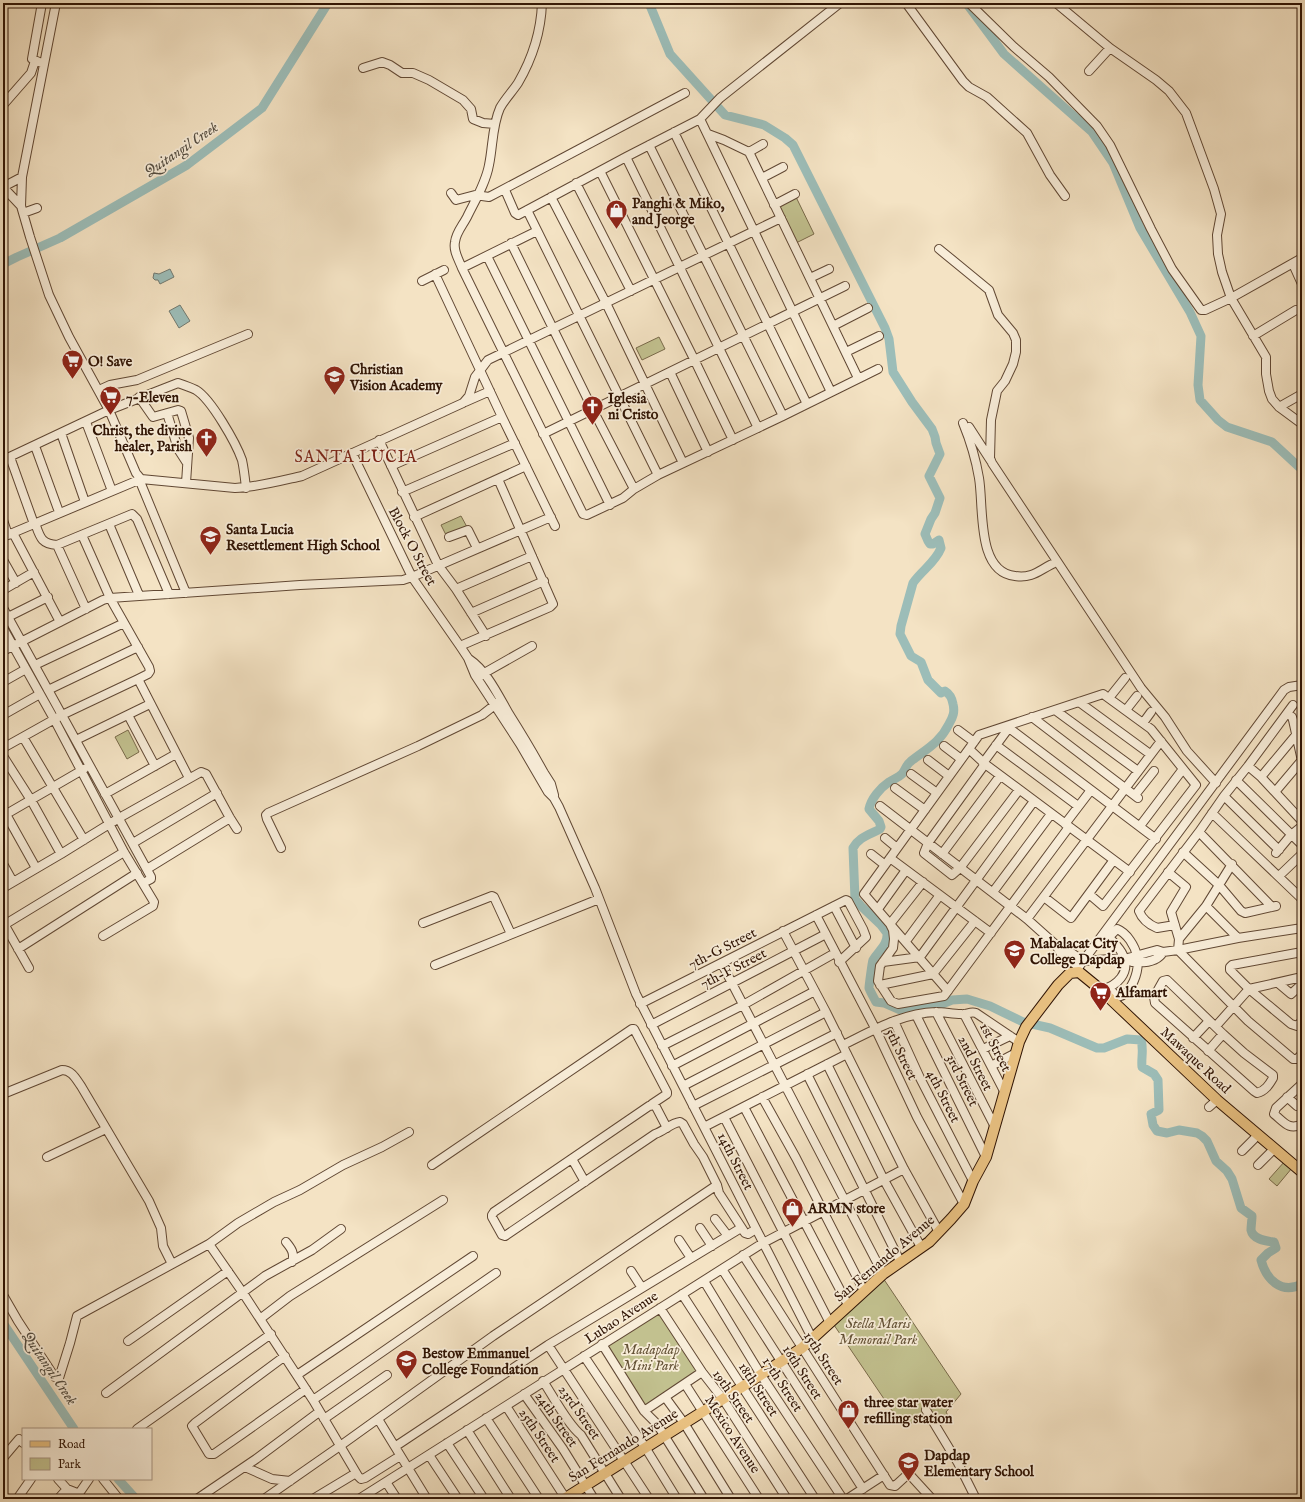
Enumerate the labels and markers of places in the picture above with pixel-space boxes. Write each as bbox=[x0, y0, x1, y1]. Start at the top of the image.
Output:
place label: Panghi & Miko, and Jeorge bbox=[632, 195, 725, 229]
shop icon: Panghi & Miko, and Jeorge bbox=[604, 198, 630, 231]
supermarket icon: O! Save bbox=[60, 348, 86, 381]
place label: O! Save bbox=[88, 353, 133, 371]
place label: Christian Vision Academy bbox=[349, 361, 444, 395]
school or university icon: Christian Vision Academy bbox=[322, 364, 348, 397]
supermarket icon: 7-Eleven bbox=[97, 384, 123, 417]
place label: 7-Eleven bbox=[126, 389, 180, 407]
place label: Iglesia ni Cristo bbox=[608, 390, 659, 424]
church icon: Iglesia ni Cristo bbox=[580, 393, 606, 426]
place label: Christ, the divine healer, Parish bbox=[92, 422, 193, 456]
church icon: Christ, the divine healer, Parish bbox=[194, 425, 220, 458]
place label: Santa Lucia Resettlement High School bbox=[226, 521, 381, 555]
school or university icon: Santa Lucia Resettlement High School bbox=[198, 524, 224, 557]
place label: Mabalacat City College Dapdap bbox=[1030, 935, 1125, 969]
school or university icon: Mabalacat City College Dapdap bbox=[1002, 938, 1028, 971]
supermarket icon: Alfamart bbox=[1088, 979, 1114, 1012]
place label: Alfamart bbox=[1115, 984, 1167, 1002]
shop icon: ARMN store bbox=[780, 1195, 806, 1228]
place label: ARMN store bbox=[807, 1200, 886, 1218]
place label: Bestow Emmanuel College Foundation bbox=[422, 1345, 539, 1379]
school or university icon: Bestow Emmanuel College Foundation bbox=[394, 1348, 420, 1381]
place label: three star water refilling station bbox=[863, 1394, 954, 1428]
shop icon: three star water refilling station bbox=[835, 1397, 861, 1430]
place label: Dapdap Elementary School bbox=[924, 1447, 1035, 1481]
school or university icon: Dapdap Elementary School bbox=[895, 1450, 921, 1483]

